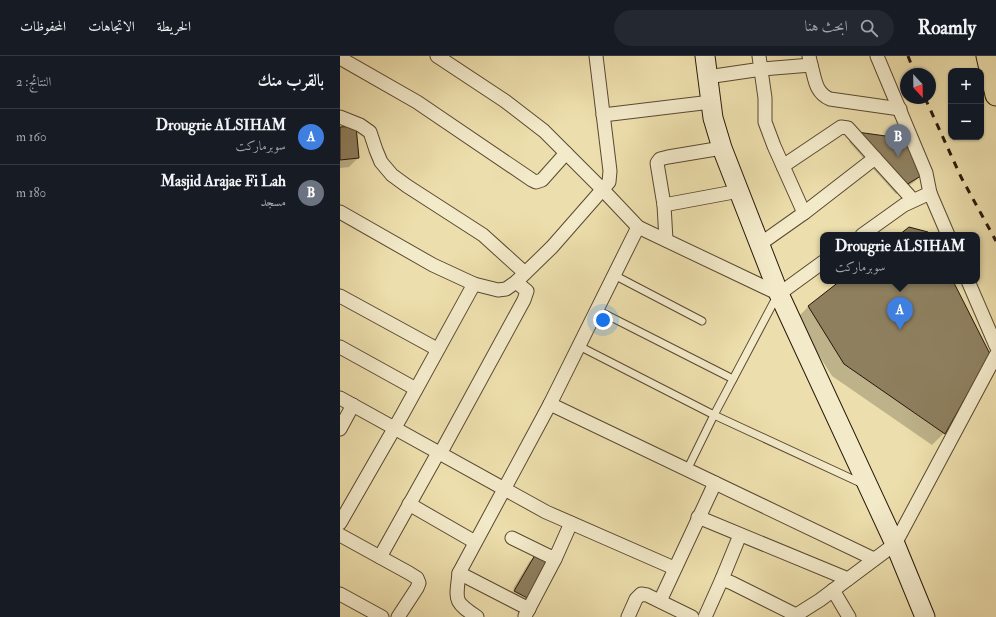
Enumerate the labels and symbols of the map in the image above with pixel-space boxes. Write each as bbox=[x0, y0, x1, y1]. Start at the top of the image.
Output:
north arrow bbox=[900, 68, 936, 104]
pin: B bbox=[885, 124, 911, 157]
pin: A bbox=[887, 297, 913, 330]
your location bbox=[593, 310, 613, 330]

